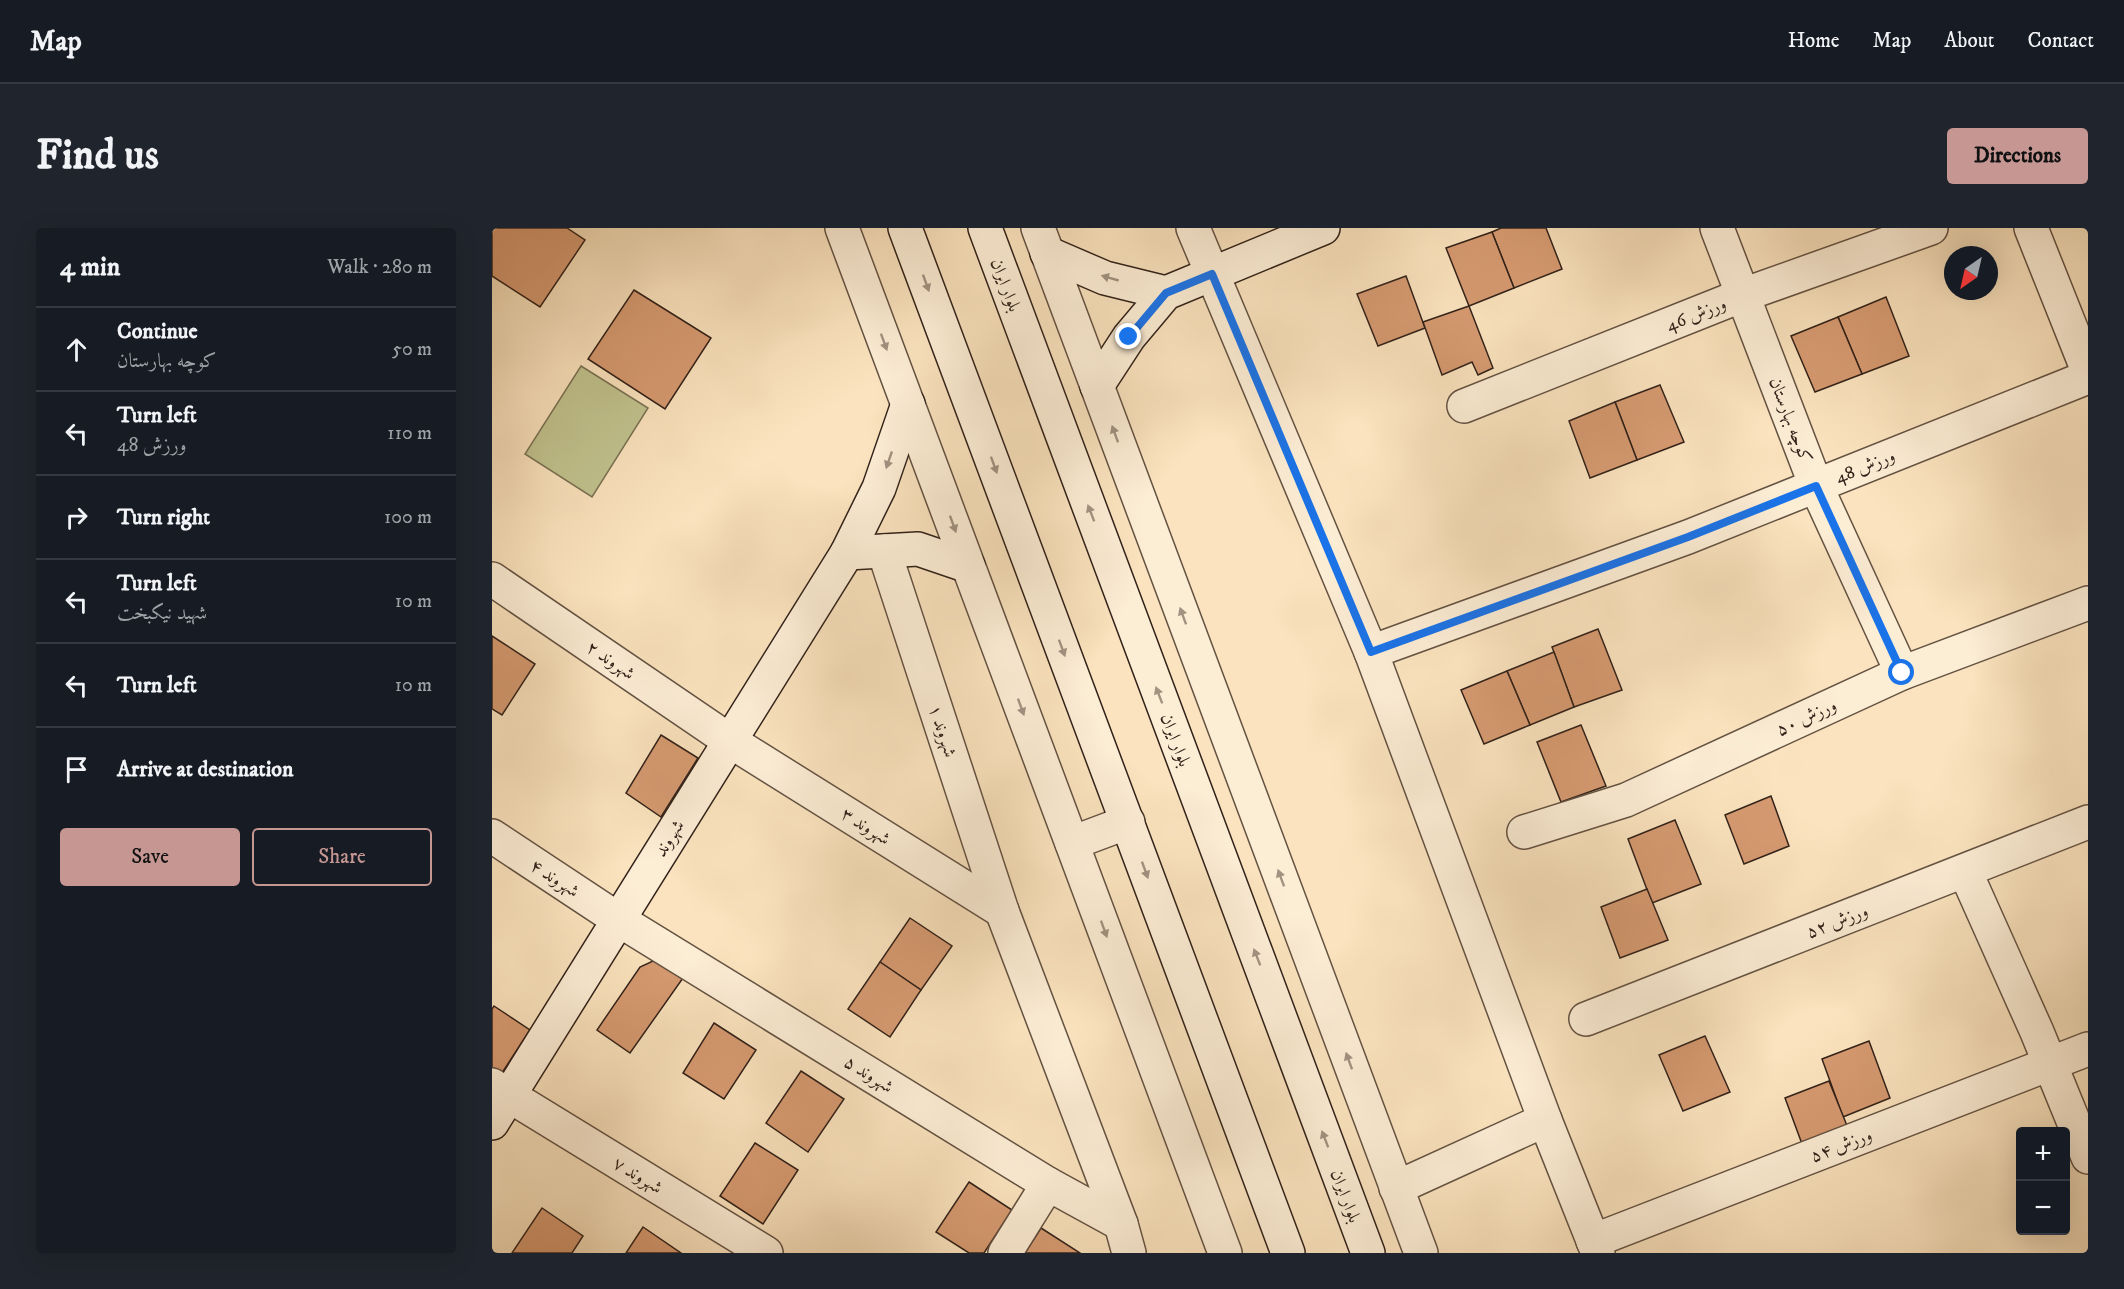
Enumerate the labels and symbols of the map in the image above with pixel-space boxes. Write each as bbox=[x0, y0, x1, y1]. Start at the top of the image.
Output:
north arrow bbox=[1944, 246, 1998, 300]
street label: بلوار ایران bbox=[985, 256, 1025, 315]
one-way arrow bbox=[1101, 273, 1119, 283]
one-way arrow bbox=[922, 274, 931, 292]
street label: ورزش 46 bbox=[1663, 293, 1730, 337]
route end bbox=[1115, 323, 1141, 349]
one-way arrow bbox=[880, 333, 890, 351]
street label: کوچه بهارستان bbox=[1763, 375, 1816, 466]
one-way arrow bbox=[1109, 425, 1119, 443]
street label: ورزش 48 bbox=[1832, 445, 1899, 489]
one-way arrow bbox=[883, 451, 893, 469]
one-way arrow bbox=[989, 457, 999, 475]
one-way arrow bbox=[1086, 503, 1096, 521]
one-way arrow bbox=[948, 516, 958, 534]
one-way arrow bbox=[1178, 607, 1188, 625]
street label: شهروند ۲ bbox=[582, 637, 639, 685]
one-way arrow bbox=[1058, 639, 1068, 657]
route start bbox=[1888, 659, 1914, 685]
one-way arrow bbox=[1154, 686, 1164, 704]
street label: ورزش ۵٠ bbox=[1773, 694, 1840, 741]
one-way arrow bbox=[1017, 698, 1026, 716]
street label: شهروند ۱ bbox=[923, 702, 961, 760]
street label: بلوار ایران bbox=[1155, 711, 1195, 770]
street label: شهروند ۳ bbox=[837, 803, 894, 850]
street label: شهروند bbox=[650, 816, 690, 861]
street label: شهروند ۴ bbox=[526, 855, 583, 903]
one-way arrow bbox=[1141, 861, 1151, 879]
one-way arrow bbox=[1275, 869, 1285, 887]
street label: ورزش ۵٢ bbox=[1803, 900, 1871, 944]
one-way arrow bbox=[1099, 920, 1109, 938]
one-way arrow bbox=[1252, 947, 1262, 965]
street label: شهروند ۵ bbox=[840, 1051, 897, 1098]
one-way arrow bbox=[1343, 1051, 1353, 1069]
street label: ورزش ۵۴ bbox=[1807, 1124, 1875, 1168]
one-way arrow bbox=[1320, 1130, 1330, 1148]
street label: شهروند ۷ bbox=[609, 1153, 666, 1199]
street label: بلوار ایران bbox=[1325, 1167, 1365, 1226]

